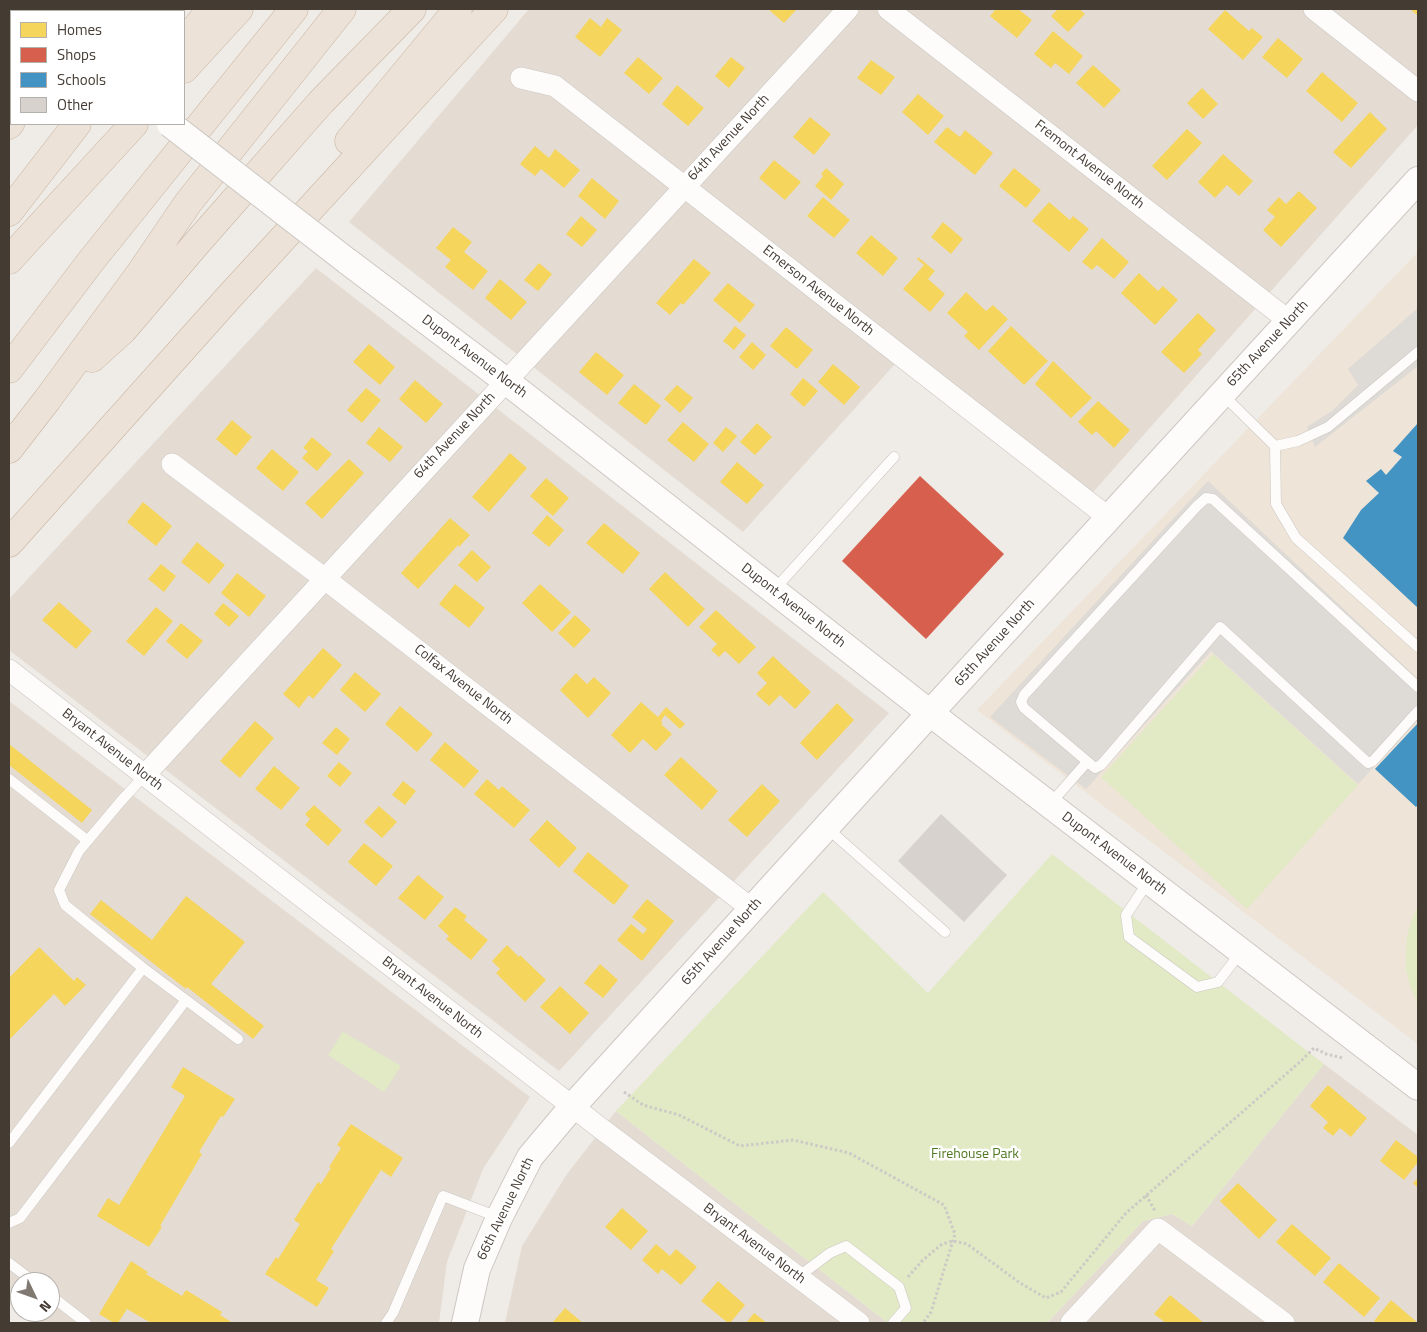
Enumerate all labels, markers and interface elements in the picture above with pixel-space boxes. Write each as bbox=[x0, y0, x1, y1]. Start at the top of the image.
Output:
legend bbox=[10, 10, 185, 125]
text: Homes bbox=[57, 18, 102, 41]
text: Shops bbox=[57, 43, 96, 66]
text: Schools bbox=[57, 68, 106, 91]
street label: 64th Avenue North bbox=[685, 91, 773, 185]
text: Other bbox=[57, 93, 93, 116]
street label: Fremont Avenue North bbox=[1031, 117, 1147, 213]
street label: Emerson Avenue North bbox=[759, 242, 877, 340]
street label: 65th Avenue North bbox=[1224, 297, 1312, 391]
street label: Dupont Avenue North bbox=[418, 312, 530, 402]
street label: 64th Avenue North bbox=[411, 389, 499, 483]
street label: Dupont Avenue North bbox=[738, 560, 848, 652]
street label: 65th Avenue North bbox=[951, 596, 1039, 690]
street label: Colfax Avenue North bbox=[411, 641, 515, 729]
street label: Bryant Avenue North bbox=[58, 705, 166, 795]
street label: Dupont Avenue North bbox=[1058, 809, 1170, 899]
street label: 65th Avenue North bbox=[678, 895, 766, 989]
street label: Bryant Avenue North bbox=[378, 953, 486, 1043]
park label: Firehouse Park bbox=[931, 1147, 1019, 1163]
street label: 66th Avenue North bbox=[474, 1155, 538, 1263]
street label: Bryant Avenue North bbox=[700, 1200, 808, 1288]
north arrow bbox=[10, 1272, 60, 1322]
text: N bbox=[35, 1296, 57, 1317]

